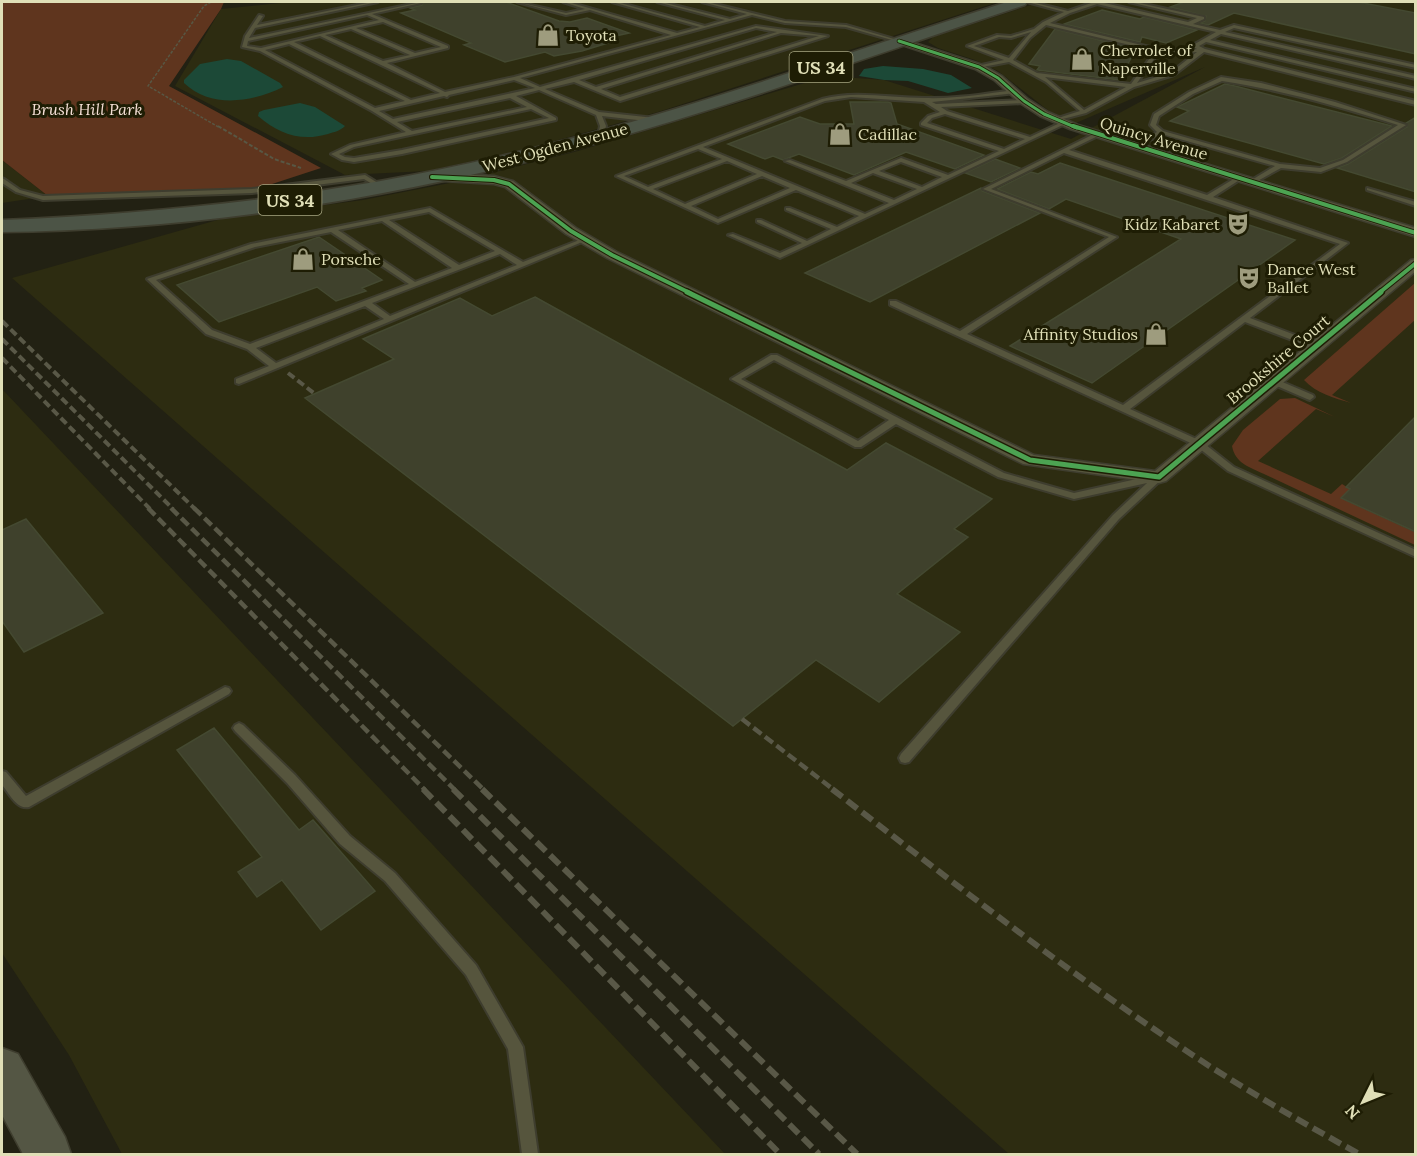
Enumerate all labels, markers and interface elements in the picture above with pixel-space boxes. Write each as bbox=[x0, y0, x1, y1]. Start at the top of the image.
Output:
shop icon: Toyota bbox=[535, 22, 561, 48]
place label: Toyota bbox=[566, 25, 617, 45]
place label: Chevrolet of Naperville bbox=[1100, 40, 1193, 78]
shop icon: Chevrolet of Naperville bbox=[1069, 46, 1095, 72]
road number: US 34 bbox=[790, 52, 852, 82]
park label: Brush Hill Park bbox=[31, 99, 143, 119]
street label: Quincy Avenue bbox=[1098, 112, 1211, 164]
street label: West Ogden Avenue bbox=[480, 118, 630, 176]
shop icon: Cadillac bbox=[827, 121, 853, 147]
place label: Cadillac bbox=[858, 124, 917, 144]
road number: US 34 bbox=[258, 185, 322, 215]
theatre icon: Kidz Kabaret bbox=[1225, 211, 1251, 237]
place label: Kidz Kabaret bbox=[1124, 214, 1221, 234]
shop icon: Porsche bbox=[290, 246, 316, 272]
place label: Porsche bbox=[321, 249, 381, 269]
place label: Dance West Ballet bbox=[1267, 259, 1356, 297]
theatre icon: Dance West Ballet bbox=[1236, 265, 1262, 291]
street label: Brookshire Court bbox=[1222, 310, 1334, 408]
shop icon: Affinity Studios bbox=[1143, 321, 1169, 347]
place label: Affinity Studios bbox=[1023, 324, 1138, 344]
north arrow bbox=[1333, 1072, 1393, 1132]
text: N bbox=[1340, 1101, 1364, 1124]

